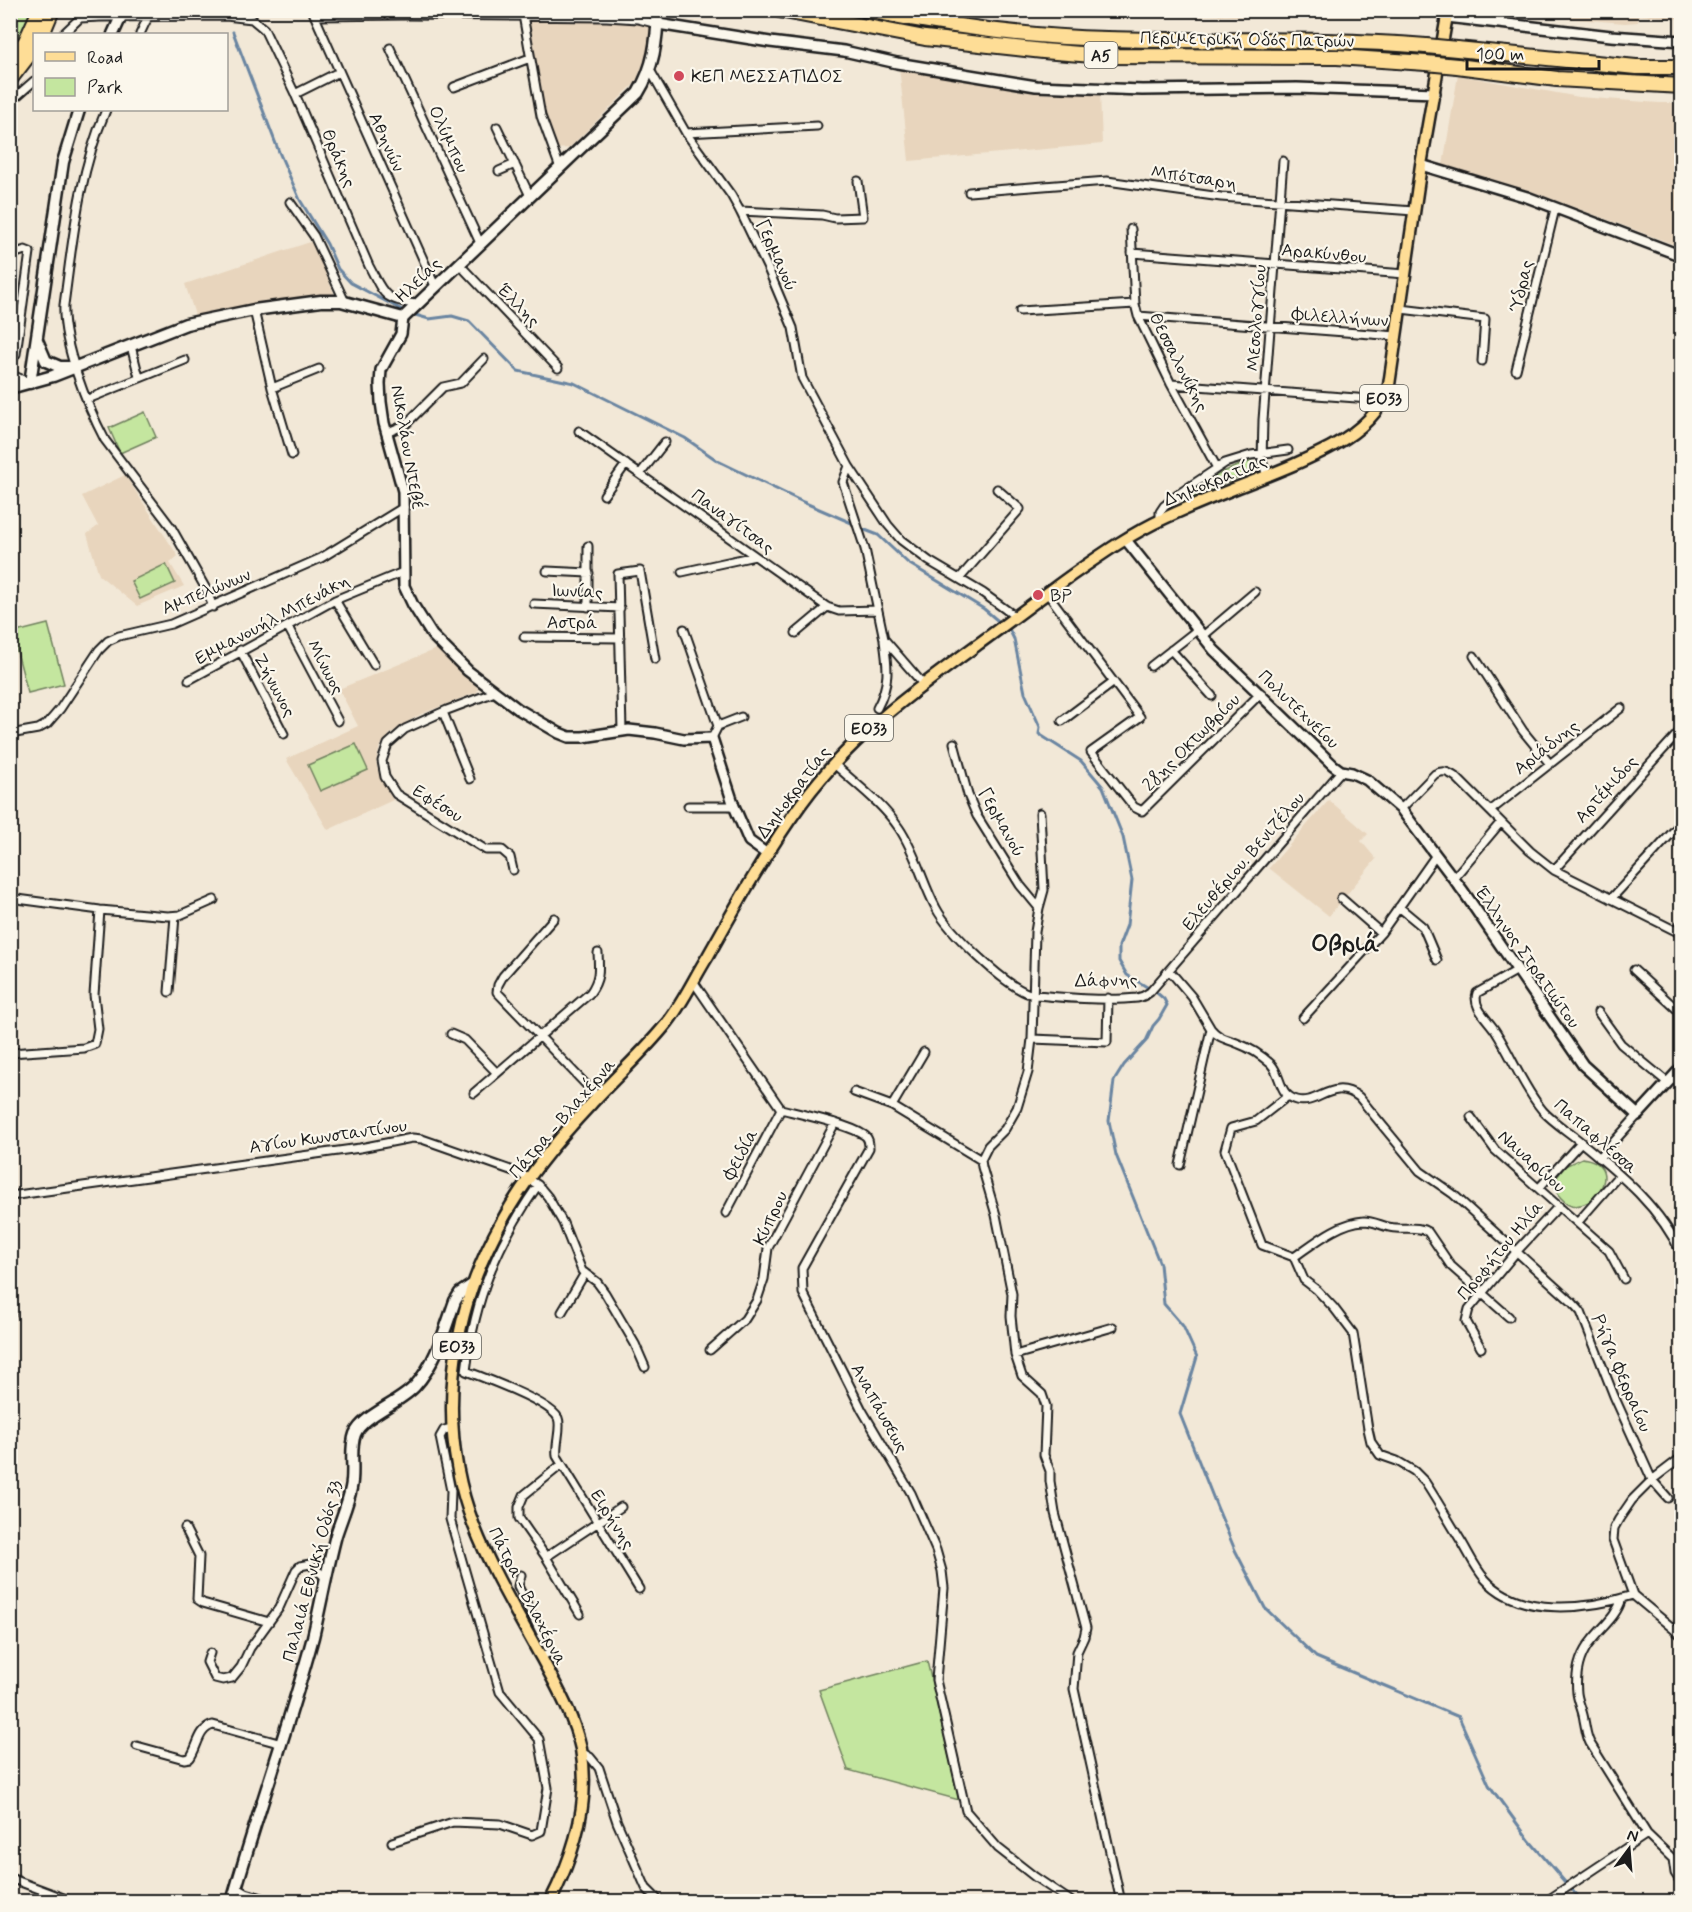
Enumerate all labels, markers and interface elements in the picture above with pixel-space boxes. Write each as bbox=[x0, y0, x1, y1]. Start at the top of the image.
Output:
street label: Περιμετρική Οδός Πατρών bbox=[1140, 26, 1354, 54]
legend bbox=[33, 33, 228, 111]
scale bar bbox=[1467, 33, 1599, 71]
road number: Α5 bbox=[1084, 42, 1118, 68]
text: 100 m bbox=[1476, 43, 1524, 67]
text: Road bbox=[87, 46, 123, 70]
place label: ΚΕΠ ΜΕΣΣΑΤΙΔΟΣ bbox=[691, 65, 843, 89]
marker: ΚΕΠ ΜΕΣΣΑΤΙΔΟΣ bbox=[672, 69, 686, 83]
text: Park bbox=[87, 76, 123, 100]
street label: Ολύμπου bbox=[422, 102, 474, 177]
street label: Αθηνών bbox=[362, 109, 410, 176]
street label: Θράκης bbox=[315, 125, 361, 191]
street label: Μπότσαρη bbox=[1149, 160, 1238, 196]
street label: Γερμανού bbox=[750, 216, 803, 295]
street label: Αρακύνθου bbox=[1280, 238, 1367, 270]
street label: Ηλείας bbox=[390, 253, 447, 309]
street label: Ύδρας bbox=[1504, 258, 1540, 315]
street label: Μεσολογγίου bbox=[1241, 264, 1273, 372]
street label: Έλλης bbox=[492, 279, 545, 333]
street label: Φιλελλήνων bbox=[1290, 303, 1389, 333]
street label: Θεσσαλονίκης bbox=[1143, 309, 1213, 416]
street label: Νικολάου Ντεβέ bbox=[384, 383, 431, 511]
road number: ΕΟ33 bbox=[1360, 385, 1408, 411]
street label: Δημοκρατίας bbox=[1160, 449, 1271, 513]
street label: Παναγίτσας bbox=[686, 484, 779, 560]
street label: Αμπελώνων bbox=[158, 563, 254, 621]
street label: Εμμανουήλ Μπενάκη bbox=[191, 569, 354, 671]
street label: Ιωνίας bbox=[550, 579, 604, 605]
place label: BP bbox=[1050, 584, 1072, 608]
marker: BP bbox=[1031, 588, 1045, 602]
street label: Αστρά bbox=[547, 611, 597, 635]
street label: Μίνωος bbox=[301, 636, 350, 699]
street label: Ζήνωνος bbox=[247, 649, 301, 722]
street label: Πολυτεχνείου bbox=[1252, 665, 1344, 755]
street label: 28ης Οκτωβρίου bbox=[1138, 689, 1246, 797]
road number: ΕΟ33 bbox=[845, 715, 893, 741]
street label: Αριάδνης bbox=[1509, 715, 1584, 781]
street label: Δημοκρατίας bbox=[751, 742, 836, 843]
street label: Αρτέμιδος bbox=[1569, 750, 1644, 829]
street label: Εφέσου bbox=[408, 778, 468, 829]
street label: Γερμανού bbox=[972, 783, 1030, 862]
street label: Ελευθέριου. Βενιζέλου bbox=[1176, 787, 1311, 936]
street label: Έλληνος Στρατιώτου bbox=[1469, 882, 1585, 1033]
district label: Οβριά bbox=[1311, 929, 1379, 960]
street label: Δάφνης bbox=[1074, 968, 1138, 994]
street label: Πάτρα - Βλαχέρνα bbox=[503, 1053, 622, 1184]
street label: Παπαφλέσσα bbox=[1548, 1093, 1643, 1180]
street label: Αγίου Κωνσταντίνου bbox=[248, 1114, 409, 1160]
street label: Φειδία bbox=[717, 1125, 764, 1185]
street label: Ναυαρίνου bbox=[1492, 1125, 1570, 1199]
street label: Κύπρου bbox=[748, 1187, 794, 1250]
street label: Προφήτου Ηλία bbox=[1452, 1196, 1550, 1306]
street label: Ρήγα Φερραίου bbox=[1585, 1311, 1657, 1436]
road number: ΕΟ33 bbox=[433, 1333, 481, 1359]
street label: Αναπάυσεως bbox=[845, 1360, 914, 1458]
street label: Παλαιά Εθνική Οδός 33 bbox=[277, 1477, 349, 1665]
street label: Ειρήνης bbox=[584, 1485, 640, 1554]
street label: Πάτρα - Βλαχέρνα bbox=[482, 1523, 573, 1670]
north arrow bbox=[1599, 1819, 1659, 1879]
text: N bbox=[1625, 1824, 1641, 1848]

